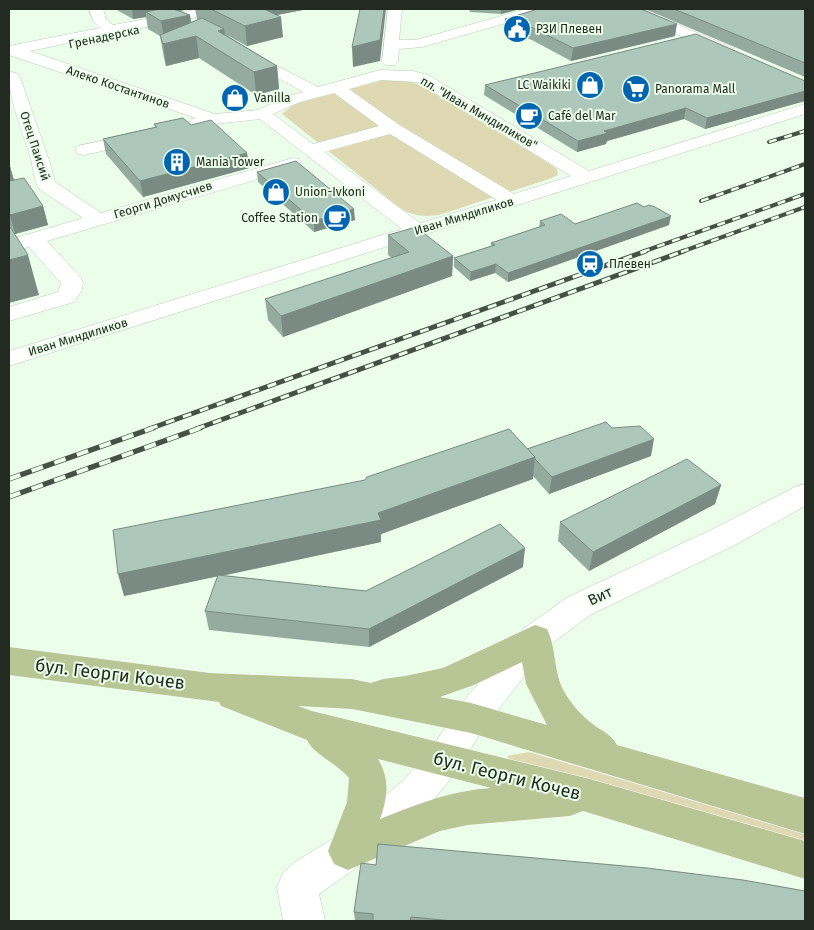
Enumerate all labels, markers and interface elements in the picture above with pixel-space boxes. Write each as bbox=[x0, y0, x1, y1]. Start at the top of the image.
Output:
public building icon: РЗИ Плевен bbox=[502, 14, 532, 44]
place label: РЗИ Плевен bbox=[536, 22, 602, 36]
street label: Гренадерска bbox=[67, 23, 141, 51]
street label: Алеко Костантинов bbox=[64, 63, 172, 111]
shop icon: LC Waikiki bbox=[575, 70, 605, 100]
street label: пл. "Иван Миндиликов" bbox=[418, 74, 540, 152]
supermarket icon: Panorama Mall bbox=[621, 74, 651, 104]
place label: LC Waikiki bbox=[517, 78, 571, 92]
place label: Panorama Mall bbox=[655, 82, 736, 96]
shop icon: Vanilla bbox=[220, 83, 250, 113]
place label: Vanilla bbox=[254, 91, 291, 105]
cafe icon: Café del Mar bbox=[514, 101, 544, 131]
place label: Café del Mar bbox=[548, 109, 616, 123]
street label: Отец Паисий bbox=[17, 110, 53, 182]
building icon: Mania Tower bbox=[162, 147, 192, 177]
place label: Mania Tower bbox=[196, 155, 265, 169]
shop icon: Union-Ivkoni bbox=[261, 177, 291, 207]
street label: Георги Домусчиев bbox=[112, 178, 214, 222]
place label: Union-Ivkoni bbox=[295, 185, 365, 199]
street label: Иван Миндиликов bbox=[413, 194, 516, 238]
cafe icon: Coffee Station bbox=[322, 203, 352, 233]
place label: Coffee Station bbox=[241, 211, 318, 225]
station icon: Плевен bbox=[575, 249, 605, 279]
place label: Плевен bbox=[609, 257, 651, 271]
street label: Иван Миндиликов bbox=[27, 315, 130, 359]
street label: Вит bbox=[585, 582, 615, 609]
street label: бул. Георги Кочев bbox=[34, 654, 186, 694]
street label: бул. Георги Кочев bbox=[431, 747, 583, 805]

